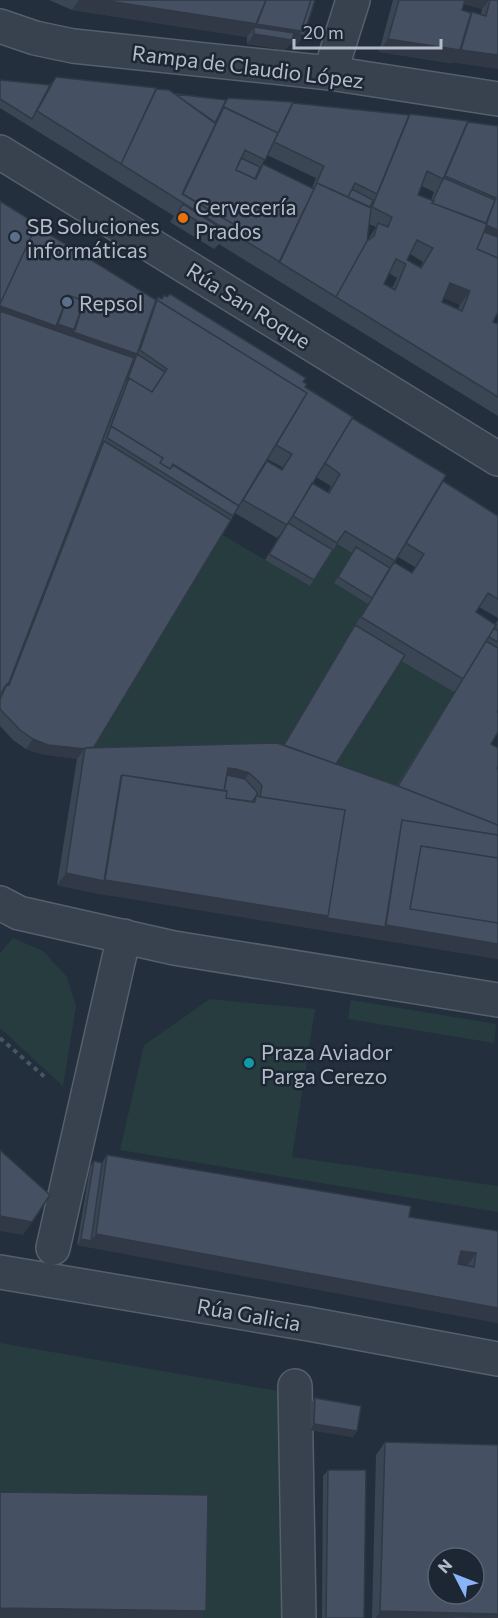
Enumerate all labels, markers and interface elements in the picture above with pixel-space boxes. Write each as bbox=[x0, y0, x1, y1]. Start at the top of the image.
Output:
scale bar bbox=[294, 12, 441, 50]
text: 20 m bbox=[303, 21, 344, 43]
street label: Rampa de Claudio López bbox=[131, 39, 365, 93]
place label: Cervecería Prados bbox=[195, 194, 297, 243]
marker: Cervecería Prados bbox=[176, 211, 190, 225]
place label: SB Soluciones informáticas bbox=[27, 213, 160, 262]
marker: SB Soluciones informáticas bbox=[8, 230, 22, 244]
street label: Rúa San Roque bbox=[183, 257, 315, 353]
place label: Repsol bbox=[79, 290, 143, 315]
marker: Repsol bbox=[60, 295, 74, 309]
place label: Praza Aviador Parga Cerezo bbox=[261, 1039, 393, 1088]
marker: Praza Aviador Parga Cerezo bbox=[242, 1056, 256, 1070]
street label: Rúa Galicia bbox=[195, 1293, 303, 1335]
north arrow bbox=[426, 1546, 486, 1606]
text: N bbox=[433, 1555, 456, 1576]

